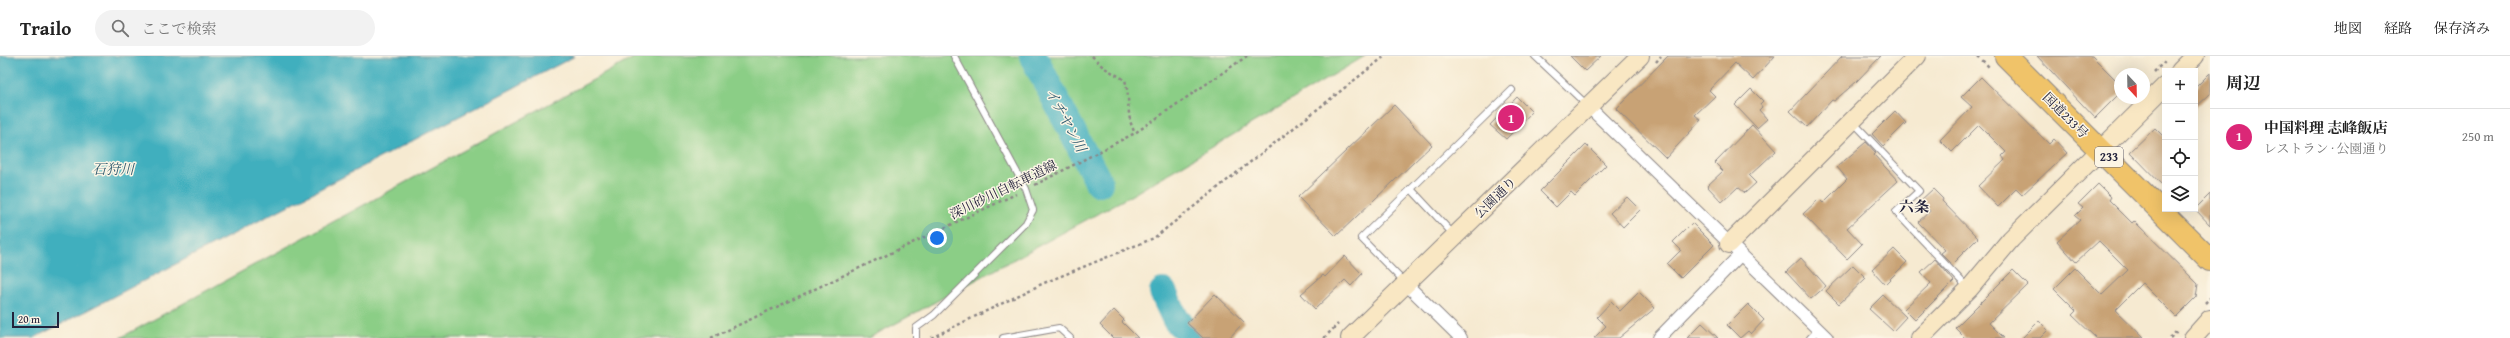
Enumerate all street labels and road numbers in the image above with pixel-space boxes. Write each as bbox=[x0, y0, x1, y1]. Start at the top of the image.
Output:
street label: 国道233号 bbox=[2039, 88, 2093, 142]
road number: 233 bbox=[2095, 147, 2123, 167]
street label: 深川砂川自転車道線 bbox=[946, 155, 1060, 224]
street label: 公園通り bbox=[1470, 172, 1521, 222]

